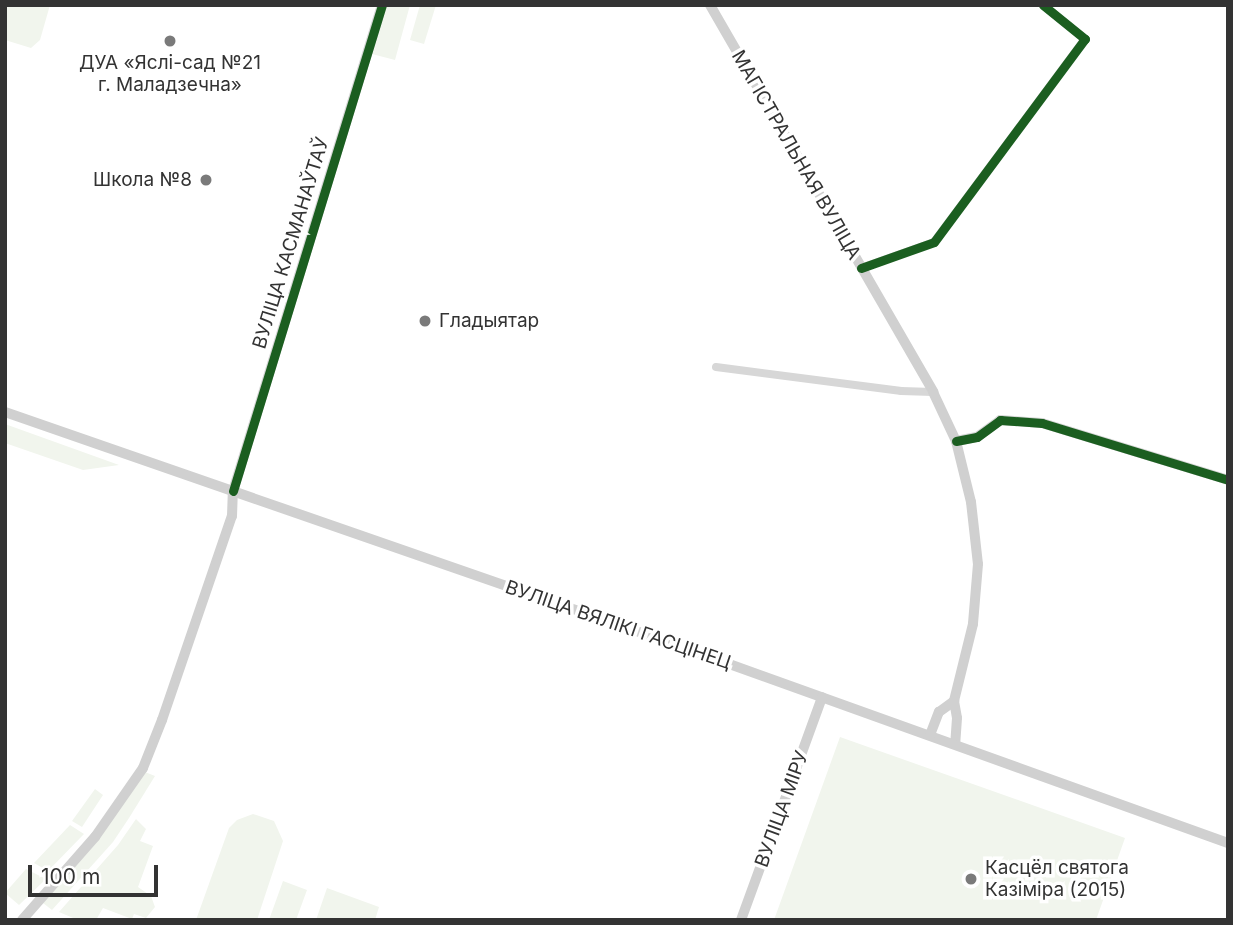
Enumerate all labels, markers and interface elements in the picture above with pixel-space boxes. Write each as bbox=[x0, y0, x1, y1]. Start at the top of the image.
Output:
marker: ДУА «Яслі-сад №21 г. Маладзечна» bbox=[162, 33, 178, 49]
street label: МАГІСТРАЛЬНАЯ ВУЛІЦА bbox=[727, 46, 865, 264]
place label: ДУА «Яслі-сад №21 г. Маладзечна» bbox=[79, 52, 261, 96]
street label: ВУЛІЦА КАСМАНАЎТАЎ bbox=[248, 134, 334, 352]
place label: Школа №8 bbox=[93, 169, 192, 191]
marker: Школа №8 bbox=[198, 172, 214, 188]
place label: Гладыятар bbox=[439, 310, 539, 332]
marker: Гладыятар bbox=[417, 313, 433, 329]
street label: ВУЛІЦА ВЯЛІКІ ГАСЦІНЕЦ bbox=[502, 576, 734, 674]
street label: ВУЛІЦА МІРУ bbox=[750, 748, 814, 870]
scale bar bbox=[32, 852, 161, 896]
place label: Касцёл святога Казіміра (2015) bbox=[985, 857, 1129, 901]
text: 100 m bbox=[41, 864, 100, 889]
marker: Касцёл святога Казіміра (2015) bbox=[963, 871, 979, 887]

